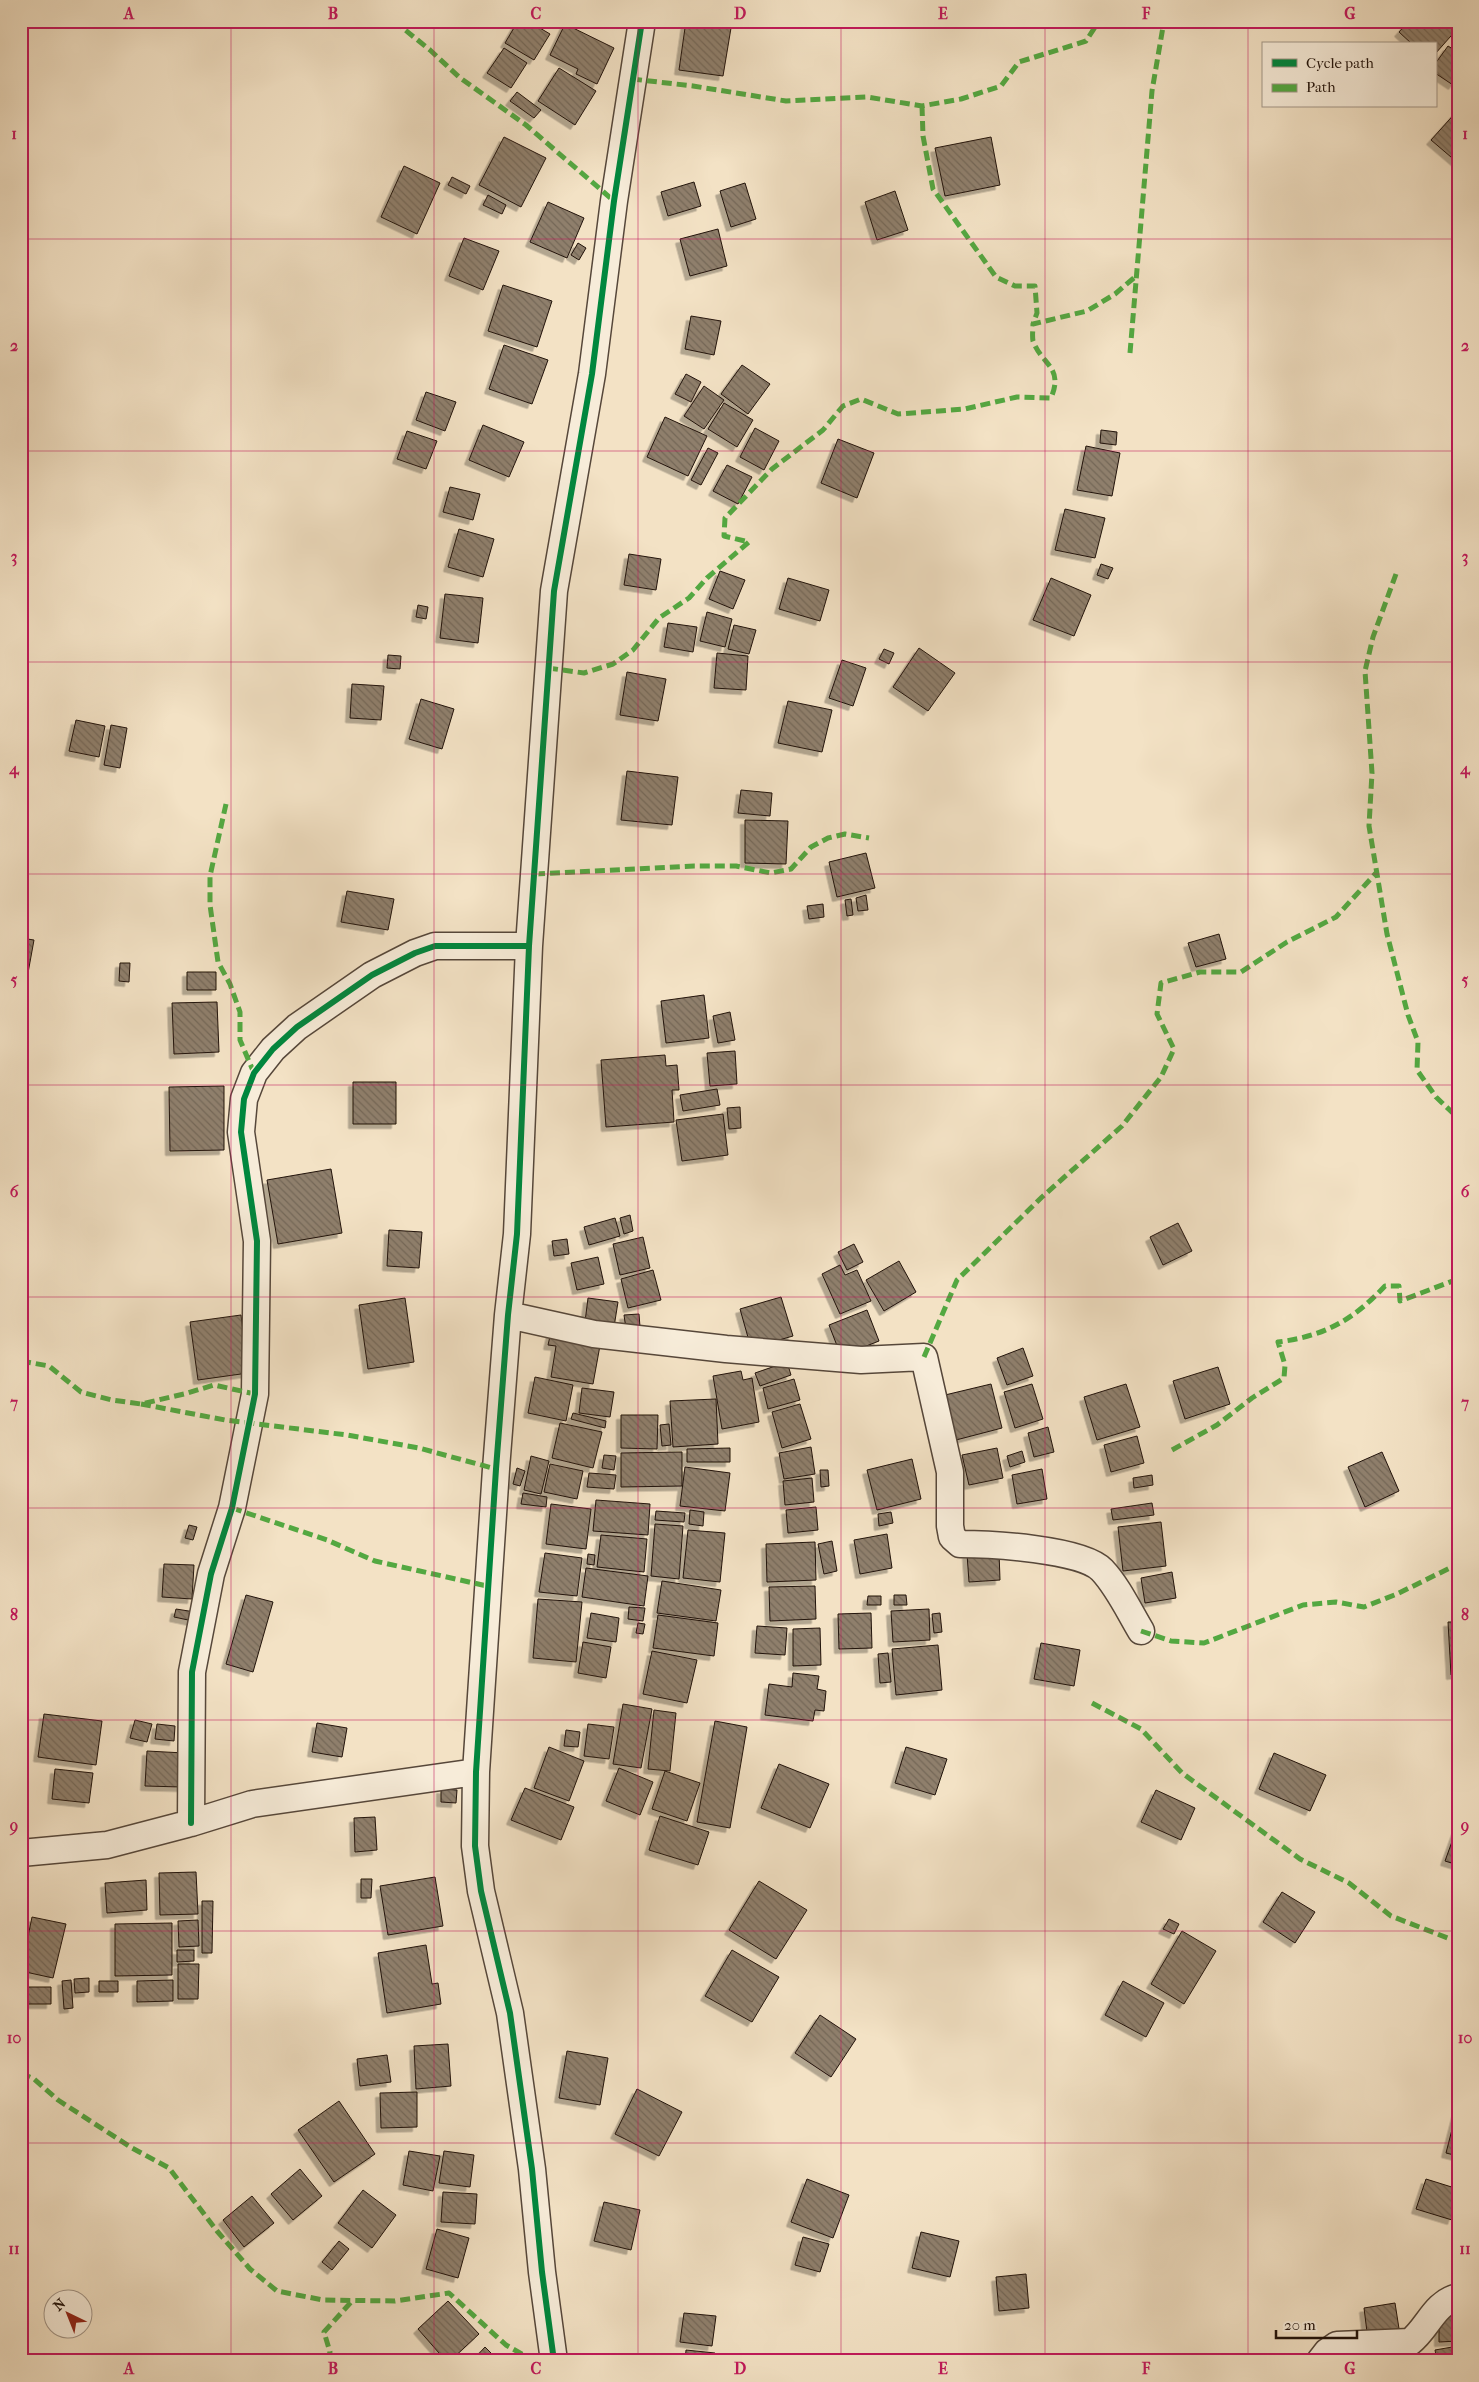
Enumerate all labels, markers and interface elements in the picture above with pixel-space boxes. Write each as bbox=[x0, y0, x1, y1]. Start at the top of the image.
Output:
text: A bbox=[123, 4, 135, 23]
text: B bbox=[328, 4, 338, 23]
text: C bbox=[531, 4, 542, 23]
text: D bbox=[734, 4, 746, 23]
text: E bbox=[938, 4, 948, 23]
text: F bbox=[1141, 4, 1151, 23]
text: G bbox=[1344, 4, 1356, 23]
legend bbox=[1262, 42, 1436, 108]
text: Cycle path bbox=[1306, 54, 1374, 72]
text: Path bbox=[1306, 78, 1336, 96]
text: 1 bbox=[11, 124, 17, 143]
text: 1 bbox=[1462, 124, 1468, 143]
text: 2 bbox=[10, 336, 18, 355]
text: 2 bbox=[1461, 336, 1469, 355]
text: 3 bbox=[11, 547, 17, 567]
text: 3 bbox=[1462, 547, 1468, 567]
text: 4 bbox=[8, 759, 20, 779]
text: 4 bbox=[1459, 759, 1471, 779]
text: 5 bbox=[11, 970, 18, 989]
text: 5 bbox=[1462, 970, 1469, 989]
text: 6 bbox=[10, 1182, 19, 1201]
text: 6 bbox=[1461, 1182, 1470, 1201]
text: 7 bbox=[9, 1393, 18, 1412]
text: 7 bbox=[1460, 1393, 1469, 1412]
text: 8 bbox=[10, 1605, 18, 1624]
text: 8 bbox=[1461, 1605, 1469, 1624]
text: 9 bbox=[9, 1816, 18, 1836]
text: 9 bbox=[1460, 1816, 1469, 1836]
text: 10 bbox=[7, 2028, 21, 2047]
text: 10 bbox=[1458, 2028, 1472, 2047]
text: 11 bbox=[8, 2239, 20, 2258]
text: 11 bbox=[1459, 2239, 1471, 2258]
north arrow bbox=[42, 2290, 92, 2340]
text: N bbox=[50, 2295, 69, 2315]
scale bar bbox=[1276, 2307, 1358, 2339]
text: 20 m bbox=[1284, 2316, 1316, 2334]
text: A bbox=[123, 2359, 135, 2378]
text: B bbox=[328, 2359, 338, 2378]
text: C bbox=[531, 2359, 542, 2378]
text: D bbox=[734, 2359, 746, 2378]
text: E bbox=[938, 2359, 948, 2378]
text: F bbox=[1141, 2359, 1151, 2378]
text: G bbox=[1344, 2359, 1356, 2378]

